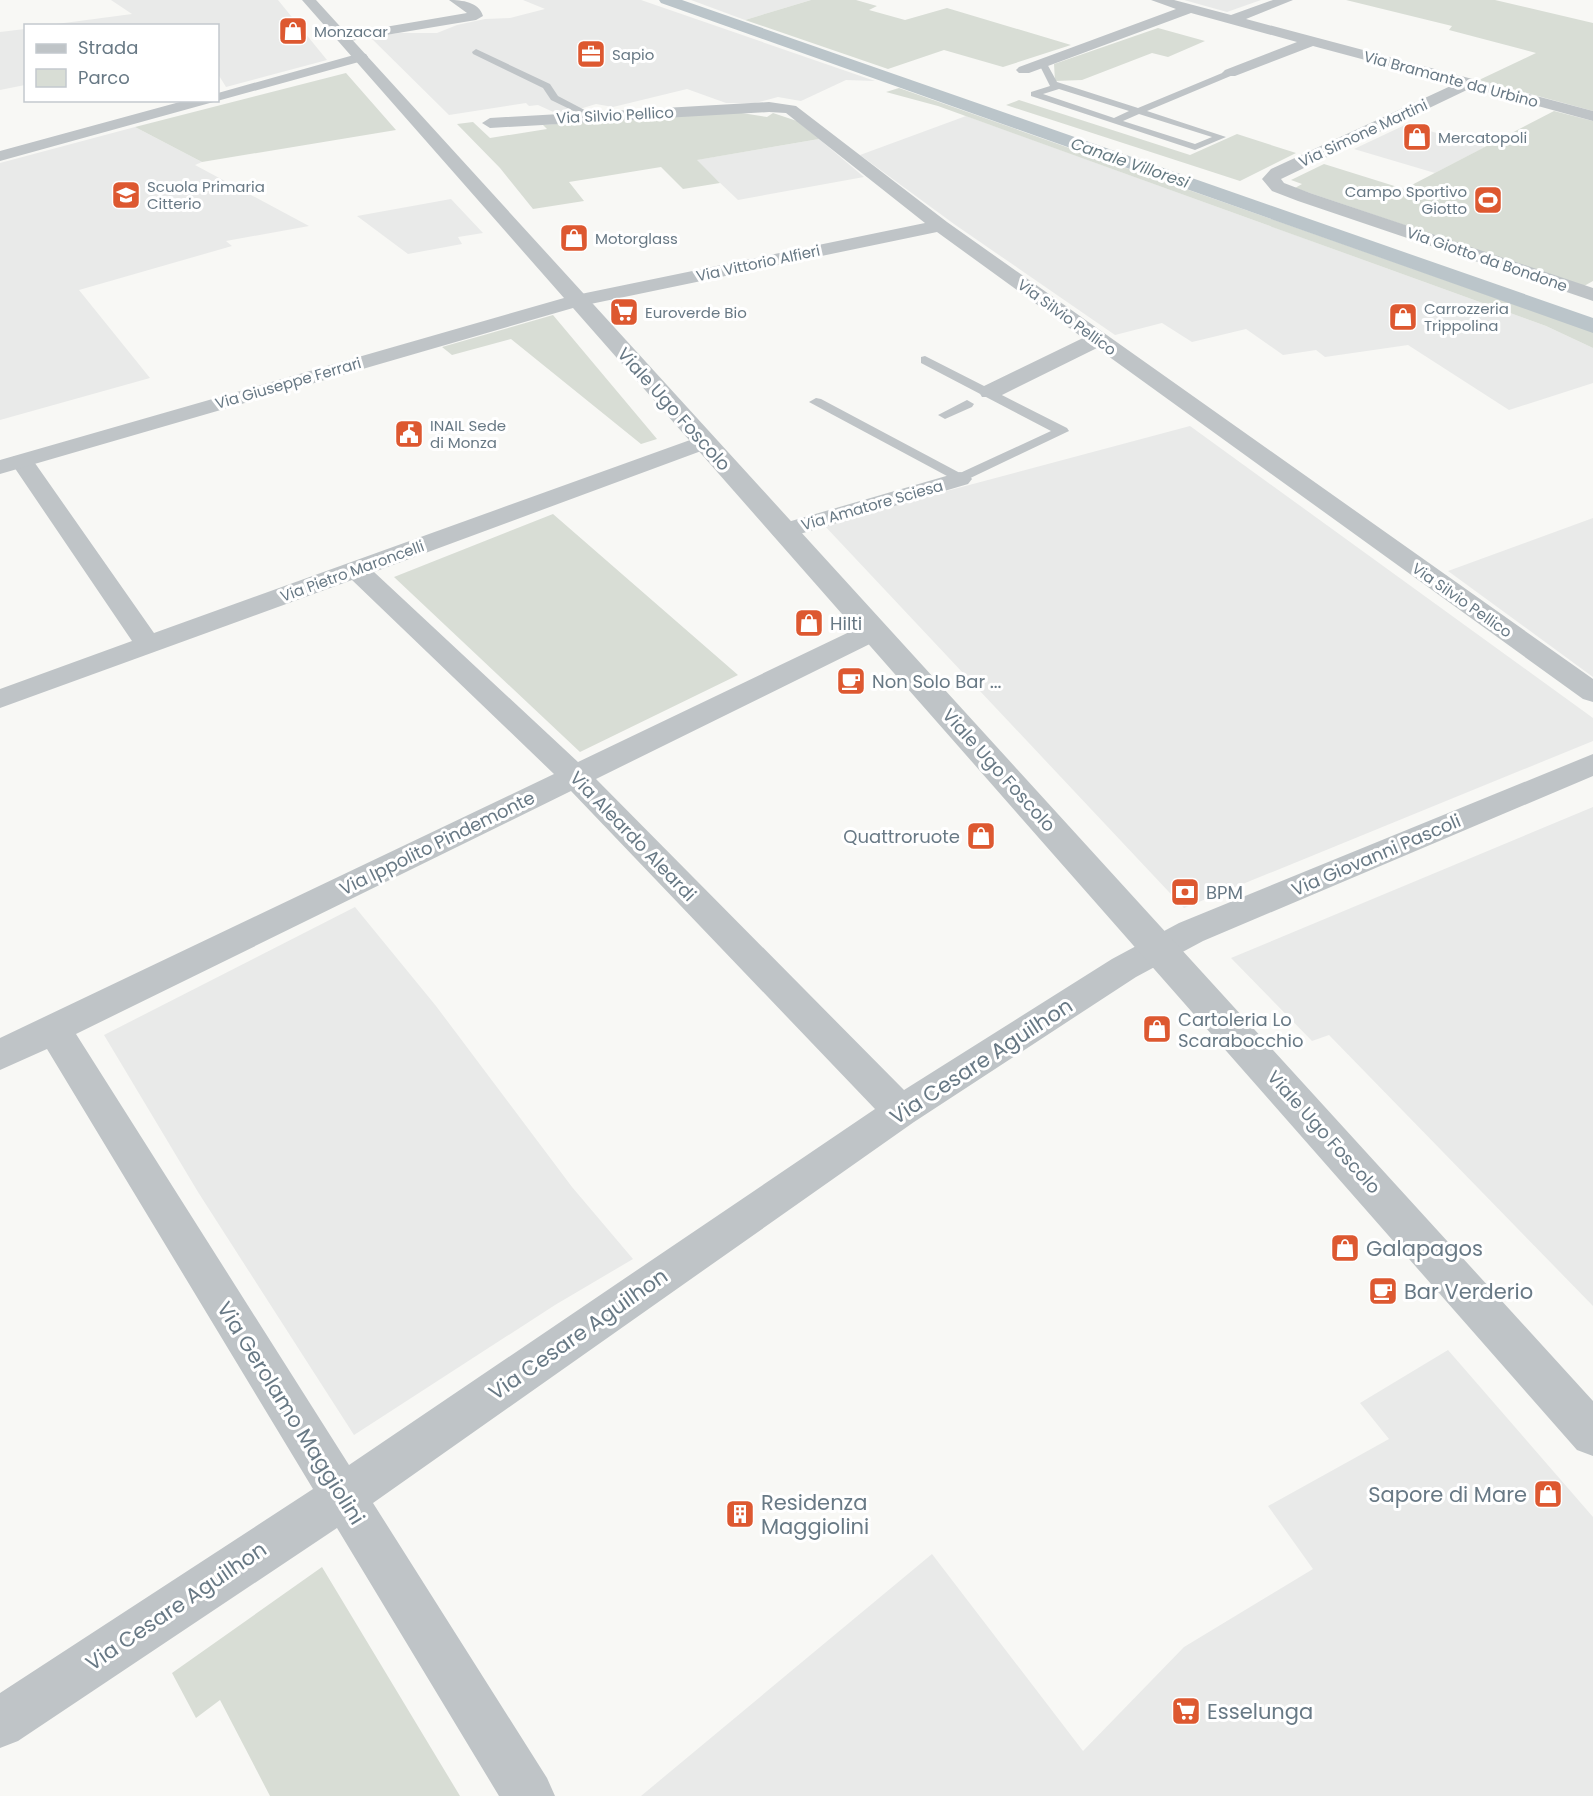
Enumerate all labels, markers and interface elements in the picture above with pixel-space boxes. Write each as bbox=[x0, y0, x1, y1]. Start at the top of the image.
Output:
shop icon: Monzacar bbox=[277, 15, 309, 47]
place label: Monzacar bbox=[314, 21, 388, 42]
legend bbox=[24, 24, 219, 102]
text: Strada bbox=[78, 35, 138, 60]
office icon: Sapio bbox=[575, 38, 607, 70]
place label: Sapio bbox=[612, 44, 654, 65]
street label: Via Bramante da Urbino bbox=[1361, 46, 1541, 112]
text: Parco bbox=[78, 65, 130, 90]
street label: Via Simone Martini bbox=[1295, 94, 1431, 172]
street label: Via Silvio Pellico bbox=[556, 101, 674, 129]
shop icon: Mercatopoli bbox=[1401, 121, 1433, 153]
place label: Mercatopoli bbox=[1438, 127, 1527, 148]
water label: Canale Villoresi bbox=[1068, 132, 1193, 194]
place label: Scuola Primaria Citterio bbox=[147, 176, 265, 214]
school or university icon: Scuola Primaria Citterio bbox=[110, 179, 142, 211]
place label: Campo Sportivo Giotto bbox=[1345, 181, 1467, 219]
sports icon: Campo Sportivo Giotto bbox=[1472, 184, 1504, 216]
shop icon: Motorglass bbox=[558, 222, 590, 254]
street label: Via Giotto da Bondone bbox=[1404, 222, 1570, 296]
place label: Motorglass bbox=[595, 228, 678, 249]
street label: Via Vittorio Alfieri bbox=[694, 240, 822, 286]
street label: Via Silvio Pellico bbox=[1013, 274, 1121, 360]
supermarket icon: Euroverde Bio bbox=[608, 296, 640, 328]
place label: Carrozzeria Trippolina bbox=[1424, 298, 1509, 336]
shop icon: Carrozzeria Trippolina bbox=[1387, 301, 1419, 333]
place label: Euroverde Bio bbox=[645, 302, 747, 323]
street label: Viale Ugo Foscolo bbox=[612, 342, 736, 476]
street label: Via Giuseppe Ferrari bbox=[212, 352, 364, 414]
place label: INAIL Sede di Monza bbox=[430, 415, 506, 453]
public building icon: INAIL Sede di Monza bbox=[393, 418, 425, 450]
street label: Via Amatore Sciesa bbox=[799, 475, 945, 535]
street label: Via Pietro Maroncelli bbox=[277, 535, 427, 607]
street label: Via Silvio Pellico bbox=[1408, 558, 1516, 642]
shop icon: Hilti bbox=[793, 607, 825, 639]
place label: Hilti bbox=[830, 611, 862, 636]
cafe icon: Non Solo Bar ... bbox=[835, 665, 867, 697]
place label: Non Solo Bar ... bbox=[872, 669, 1001, 694]
street label: Viale Ugo Foscolo bbox=[937, 703, 1061, 837]
street label: Via Aleardo Aleardi bbox=[564, 765, 702, 907]
street label: Via Ippolito Pindemonte bbox=[335, 785, 539, 901]
street label: Via Giovanni Pascoli bbox=[1288, 808, 1464, 902]
shop icon: Quattroruote bbox=[965, 820, 997, 852]
place label: Quattroruote bbox=[843, 824, 960, 849]
bank icon: BPM bbox=[1169, 876, 1201, 908]
place label: BPM bbox=[1206, 880, 1243, 905]
street label: Via Cesare Aguilhon bbox=[884, 991, 1078, 1131]
place label: Cartoleria Lo Scarabocchio bbox=[1178, 1007, 1304, 1053]
shop icon: Cartoleria Lo Scarabocchio bbox=[1141, 1013, 1173, 1045]
street label: Viale Ugo Foscolo bbox=[1262, 1065, 1386, 1199]
shop icon: Galapagos bbox=[1329, 1232, 1361, 1264]
place label: Galapagos bbox=[1366, 1234, 1483, 1263]
street label: Via Cesare Aguilhon bbox=[483, 1261, 673, 1407]
cafe icon: Bar Verderio bbox=[1367, 1275, 1399, 1307]
place label: Bar Verderio bbox=[1404, 1277, 1533, 1306]
street label: Via Gerolamo Maggiolini bbox=[210, 1296, 372, 1530]
shop icon: Sapore di Mare bbox=[1532, 1478, 1564, 1510]
place label: Sapore di Mare bbox=[1368, 1480, 1527, 1509]
place label: Residenza Maggiolini bbox=[761, 1488, 869, 1541]
building icon: Residenza Maggiolini bbox=[724, 1498, 756, 1530]
street label: Via Cesare Aguilhon bbox=[80, 1535, 272, 1677]
supermarket icon: Esselunga bbox=[1170, 1695, 1202, 1727]
place label: Esselunga bbox=[1207, 1697, 1313, 1726]

